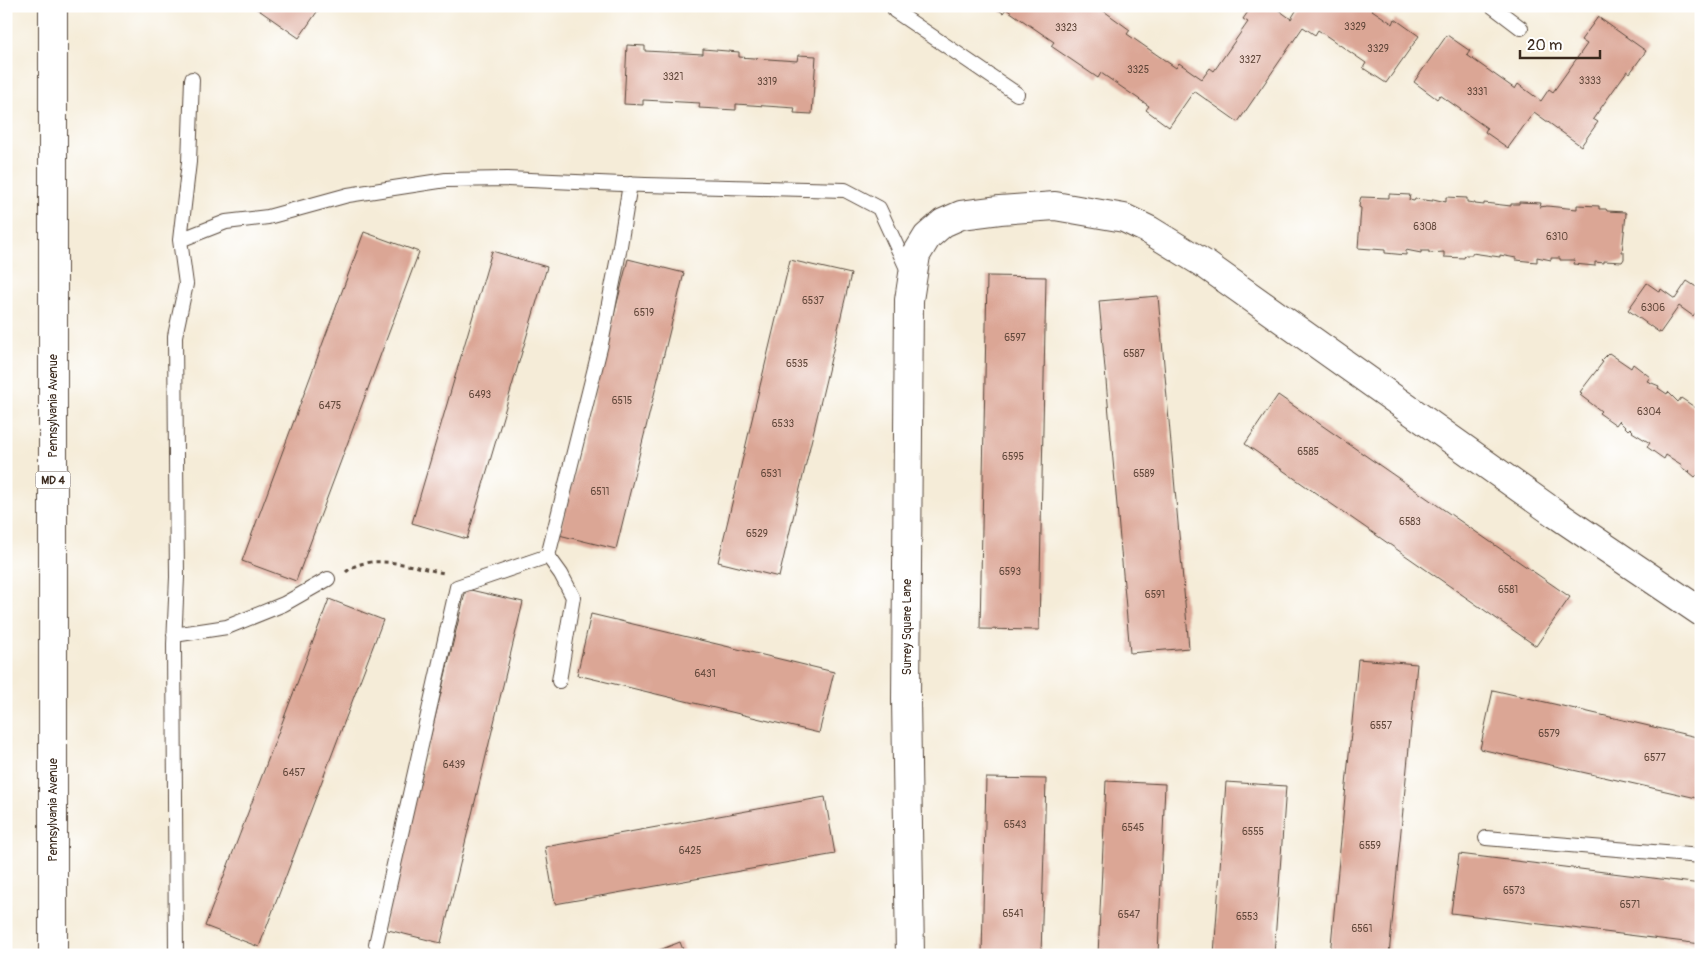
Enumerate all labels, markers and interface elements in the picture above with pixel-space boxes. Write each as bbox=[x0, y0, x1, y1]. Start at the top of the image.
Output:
house number: 3329 bbox=[1344, 21, 1366, 33]
house number: 3323 bbox=[1055, 22, 1077, 34]
scale bar bbox=[1520, 28, 1600, 60]
text: 20 m bbox=[1527, 36, 1562, 55]
house number: 3329 bbox=[1367, 43, 1389, 55]
house number: 3327 bbox=[1239, 54, 1262, 66]
house number: 3325 bbox=[1127, 64, 1149, 76]
house number: 3321 bbox=[663, 71, 683, 83]
house number: 3333 bbox=[1579, 75, 1602, 87]
house number: 3319 bbox=[757, 76, 777, 88]
house number: 3331 bbox=[1467, 86, 1487, 98]
house number: 6308 bbox=[1413, 221, 1437, 233]
house number: 6310 bbox=[1546, 231, 1568, 243]
house number: 6537 bbox=[802, 295, 825, 307]
house number: 6306 bbox=[1641, 302, 1665, 314]
house number: 6519 bbox=[634, 307, 654, 319]
house number: 6597 bbox=[1004, 332, 1027, 344]
house number: 6587 bbox=[1123, 348, 1145, 360]
street label: Pennsylvania Avenue bbox=[46, 354, 61, 458]
house number: 6535 bbox=[786, 358, 808, 370]
house number: 6493 bbox=[469, 389, 492, 401]
house number: 6515 bbox=[612, 395, 632, 407]
house number: 6475 bbox=[319, 400, 341, 412]
house number: 6304 bbox=[1637, 406, 1661, 418]
house number: 6533 bbox=[772, 418, 795, 430]
house number: 6585 bbox=[1297, 446, 1319, 458]
house number: 6595 bbox=[1002, 451, 1024, 463]
house number: 6531 bbox=[761, 468, 781, 480]
house number: 6589 bbox=[1133, 468, 1155, 480]
road number: MD 4 bbox=[36, 472, 70, 488]
house number: 6511 bbox=[590, 486, 610, 498]
house number: 6583 bbox=[1399, 516, 1421, 528]
house number: 6529 bbox=[746, 528, 768, 540]
house number: 6593 bbox=[999, 566, 1021, 578]
street label: Surrey Square Lane bbox=[900, 579, 915, 675]
house number: 6581 bbox=[1498, 584, 1518, 596]
house number: 6591 bbox=[1145, 589, 1165, 601]
house number: 6431 bbox=[694, 668, 716, 680]
house number: 6557 bbox=[1370, 720, 1393, 732]
house number: 6579 bbox=[1538, 728, 1560, 740]
house number: 6577 bbox=[1644, 752, 1667, 764]
street label: Pennsylvania Avenue bbox=[46, 758, 61, 862]
house number: 6439 bbox=[443, 759, 465, 771]
house number: 6457 bbox=[283, 767, 306, 779]
house number: 6543 bbox=[1004, 819, 1027, 831]
house number: 6545 bbox=[1122, 822, 1144, 834]
house number: 6555 bbox=[1242, 826, 1264, 838]
house number: 6559 bbox=[1359, 840, 1381, 852]
house number: 6425 bbox=[679, 845, 701, 857]
house number: 6573 bbox=[1503, 885, 1525, 897]
house number: 6571 bbox=[1620, 899, 1640, 911]
house number: 6541 bbox=[1003, 908, 1024, 920]
house number: 6547 bbox=[1118, 909, 1141, 921]
house number: 6553 bbox=[1236, 911, 1259, 923]
house number: 6561 bbox=[1352, 923, 1373, 935]

